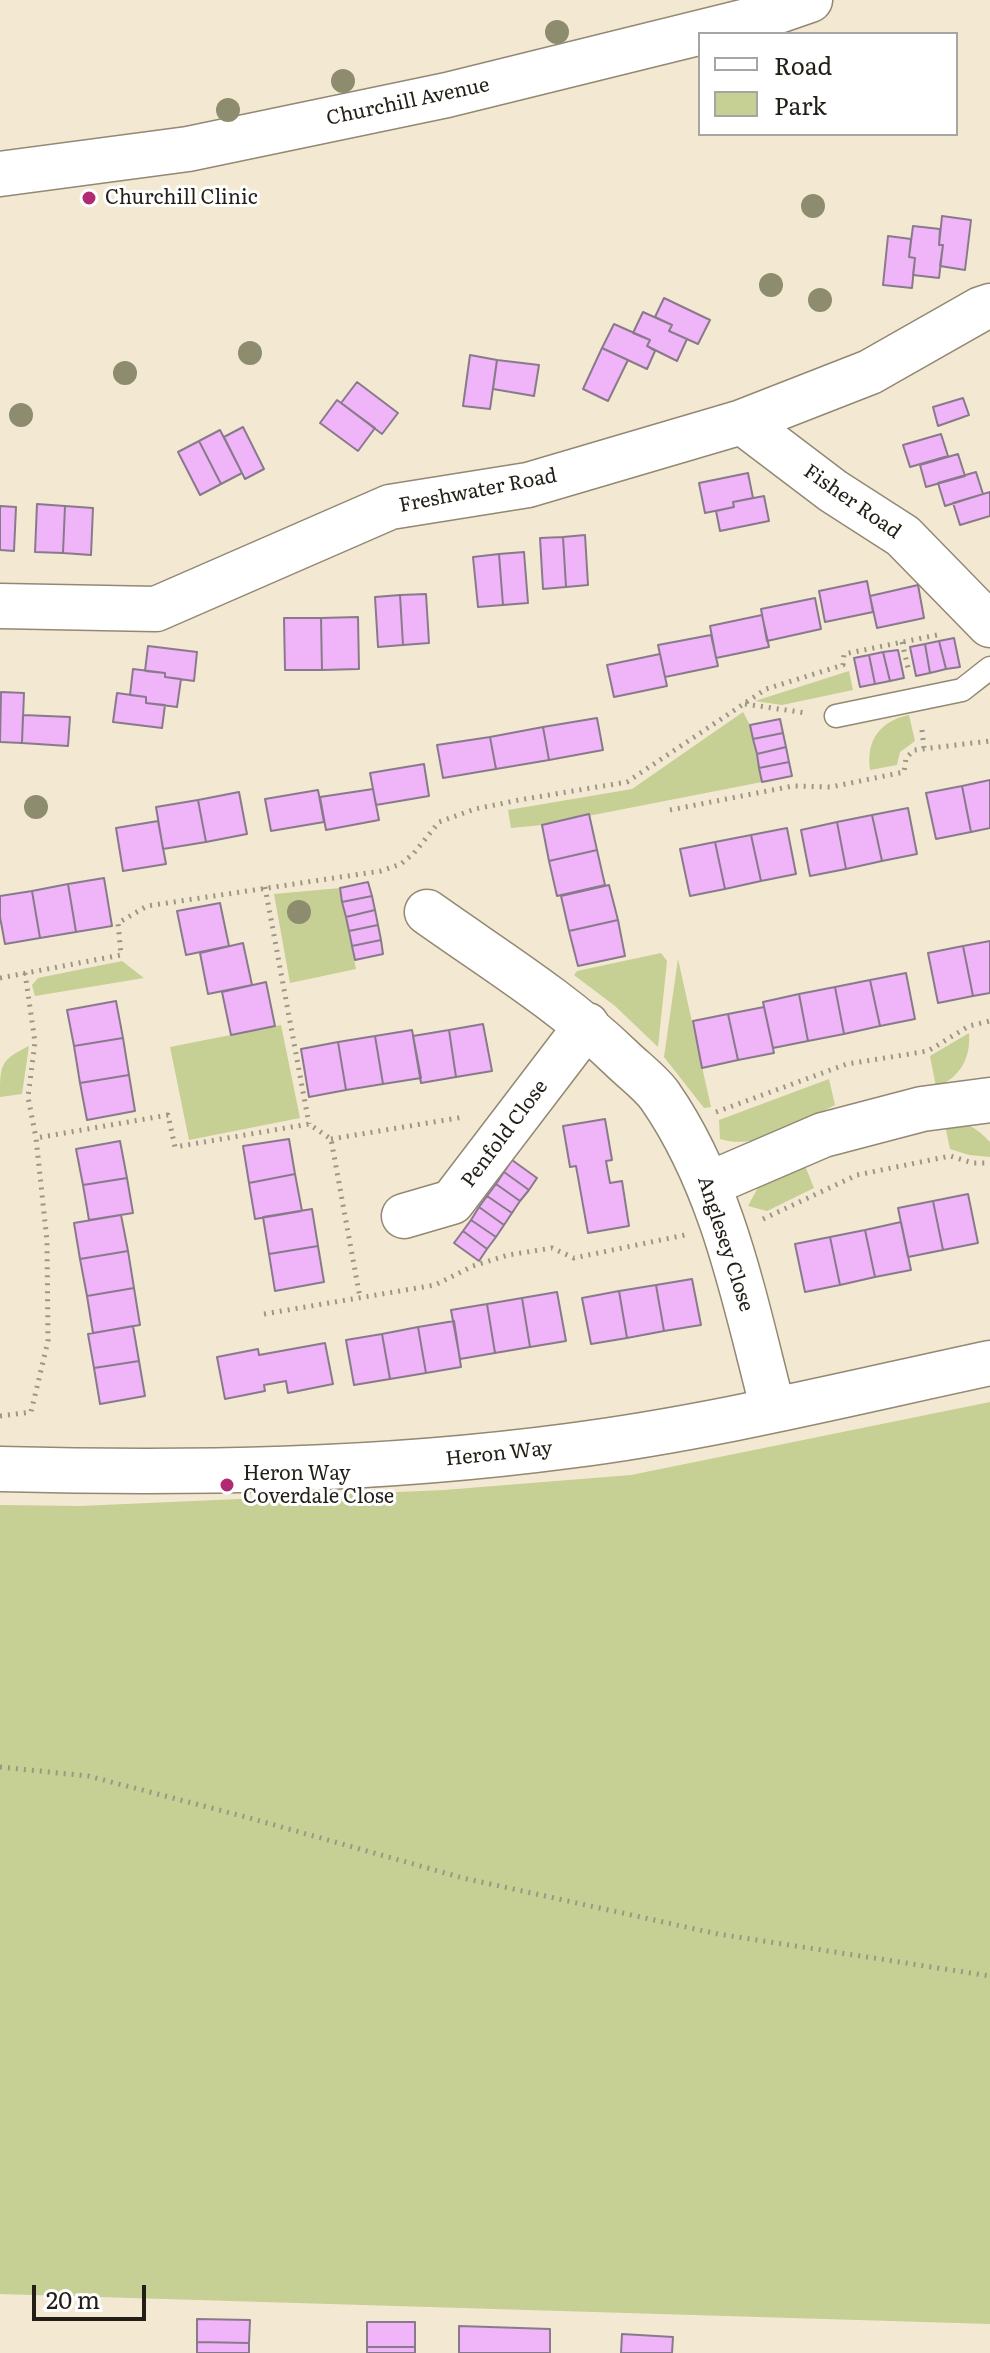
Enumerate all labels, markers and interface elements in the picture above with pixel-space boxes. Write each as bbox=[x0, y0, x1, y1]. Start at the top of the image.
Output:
legend bbox=[698, 32, 958, 136]
text: Road bbox=[774, 47, 832, 82]
street label: Churchill Avenue bbox=[324, 73, 492, 131]
text: Park bbox=[774, 87, 827, 122]
place label: Churchill Clinic bbox=[105, 186, 258, 210]
marker: Churchill Clinic bbox=[80, 189, 98, 207]
street label: Fisher Road bbox=[799, 460, 905, 544]
street label: Freshwater Road bbox=[397, 464, 559, 518]
street label: Penfold Close bbox=[457, 1076, 553, 1192]
street label: Anglesey Close bbox=[692, 1173, 758, 1315]
street label: Heron Way bbox=[444, 1436, 554, 1472]
place label: Heron Way Coverdale Close bbox=[243, 1462, 394, 1509]
marker: Heron Way Coverdale Close bbox=[218, 1476, 236, 1494]
scale bar bbox=[36, 2269, 150, 2319]
text: 20 m bbox=[46, 2281, 100, 2316]

